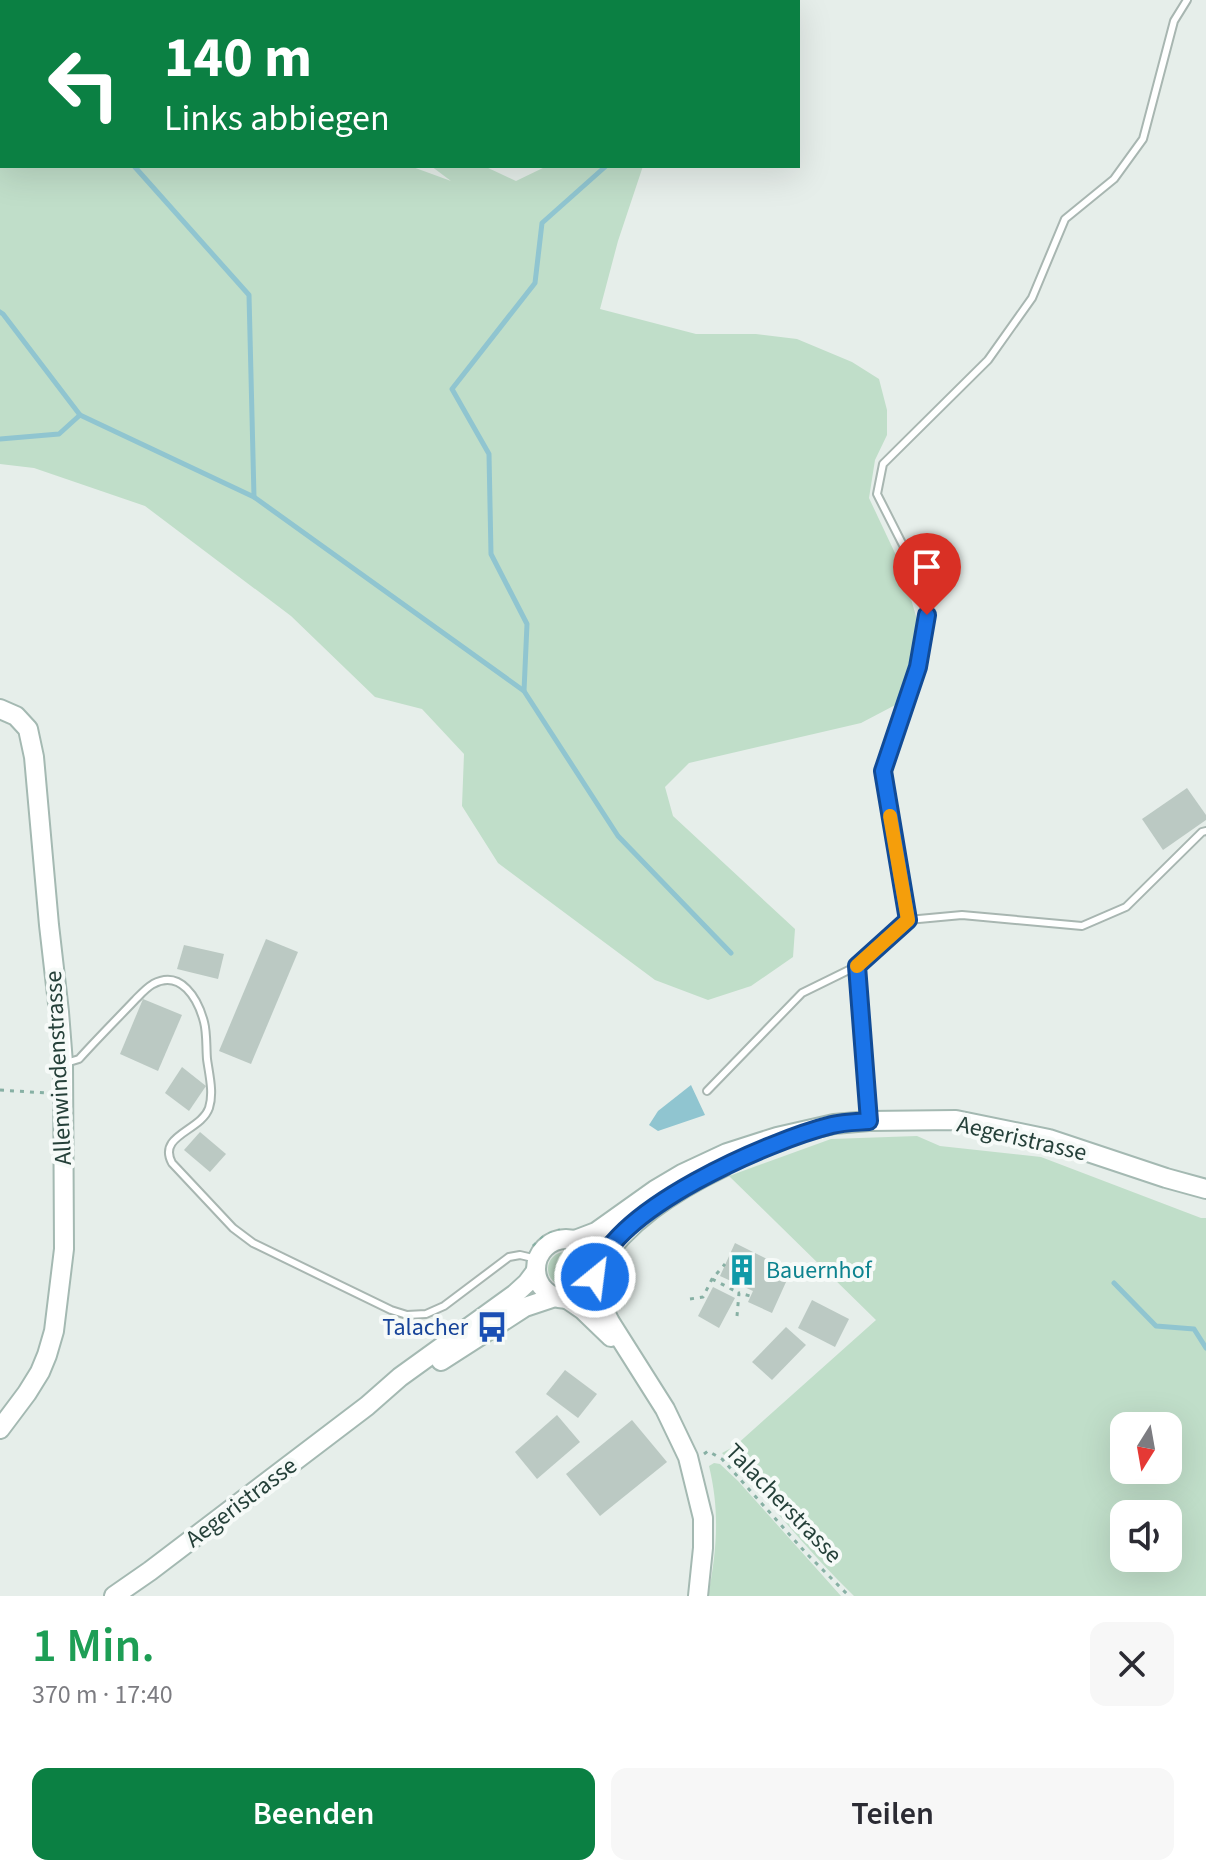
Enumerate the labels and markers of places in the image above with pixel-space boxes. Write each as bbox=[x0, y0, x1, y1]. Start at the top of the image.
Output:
pin bbox=[893, 533, 961, 615]
building icon: Bauernhof bbox=[725, 1253, 759, 1287]
place label: Bauernhof bbox=[766, 1253, 873, 1288]
place label: Talacher bbox=[382, 1310, 469, 1345]
bus stop icon: Talacher bbox=[475, 1310, 509, 1344]

